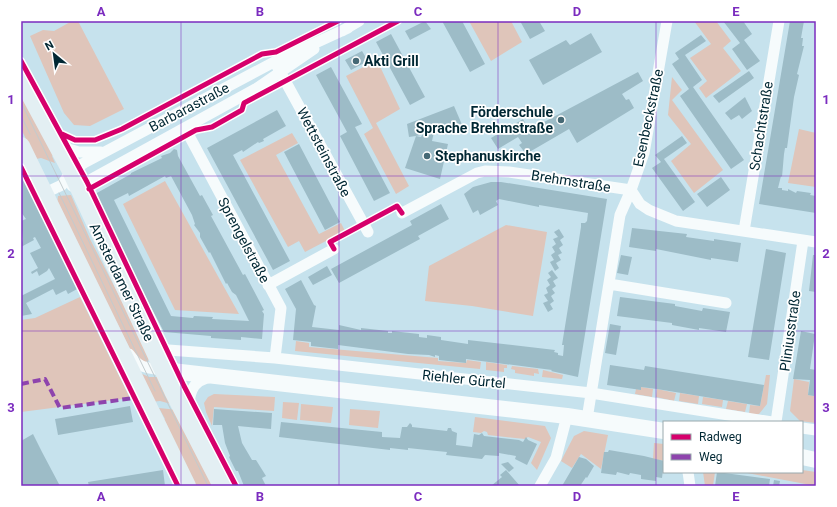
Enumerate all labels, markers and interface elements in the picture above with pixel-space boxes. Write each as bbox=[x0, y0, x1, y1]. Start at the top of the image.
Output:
text: A bbox=[97, 4, 106, 19]
text: B bbox=[256, 4, 264, 19]
text: C bbox=[414, 4, 423, 19]
text: D bbox=[573, 4, 581, 19]
text: E bbox=[732, 4, 740, 19]
north arrow bbox=[34, 34, 74, 74]
text: N bbox=[43, 38, 56, 53]
place label: Akti Grill bbox=[364, 53, 419, 69]
marker: Akti Grill bbox=[351, 56, 361, 66]
street label: Esenbeckstraße bbox=[630, 68, 666, 168]
street label: Barbarastraße bbox=[146, 79, 232, 135]
street label: Schachtstraße bbox=[746, 80, 776, 172]
text: 1 bbox=[7, 92, 15, 107]
text: 1 bbox=[822, 92, 830, 107]
place label: Förderschule Sprache Brehmstraße bbox=[416, 104, 553, 136]
street label: Wettsteinstraße bbox=[294, 105, 354, 199]
marker: Förderschule Sprache Brehmstraße bbox=[556, 115, 566, 125]
place label: Stephanuskirche bbox=[435, 148, 541, 164]
marker: Stephanuskirche bbox=[422, 151, 432, 161]
street label: Brehmstraße bbox=[530, 167, 612, 195]
street label: Sprengelstraße bbox=[215, 195, 273, 285]
street label: Amsterdamer Straße bbox=[86, 220, 158, 344]
text: 2 bbox=[7, 246, 15, 261]
text: 2 bbox=[822, 246, 830, 261]
street label: Pliniusstraße bbox=[776, 290, 804, 372]
street label: Riehler Gürtel bbox=[421, 367, 507, 391]
text: 3 bbox=[7, 400, 15, 415]
text: 3 bbox=[822, 400, 830, 415]
legend bbox=[663, 421, 803, 473]
text: Radweg bbox=[699, 430, 742, 444]
text: Weg bbox=[699, 450, 723, 464]
text: A bbox=[97, 489, 106, 504]
text: B bbox=[256, 489, 264, 504]
text: C bbox=[414, 489, 423, 504]
text: D bbox=[573, 489, 581, 504]
text: E bbox=[732, 489, 740, 504]

